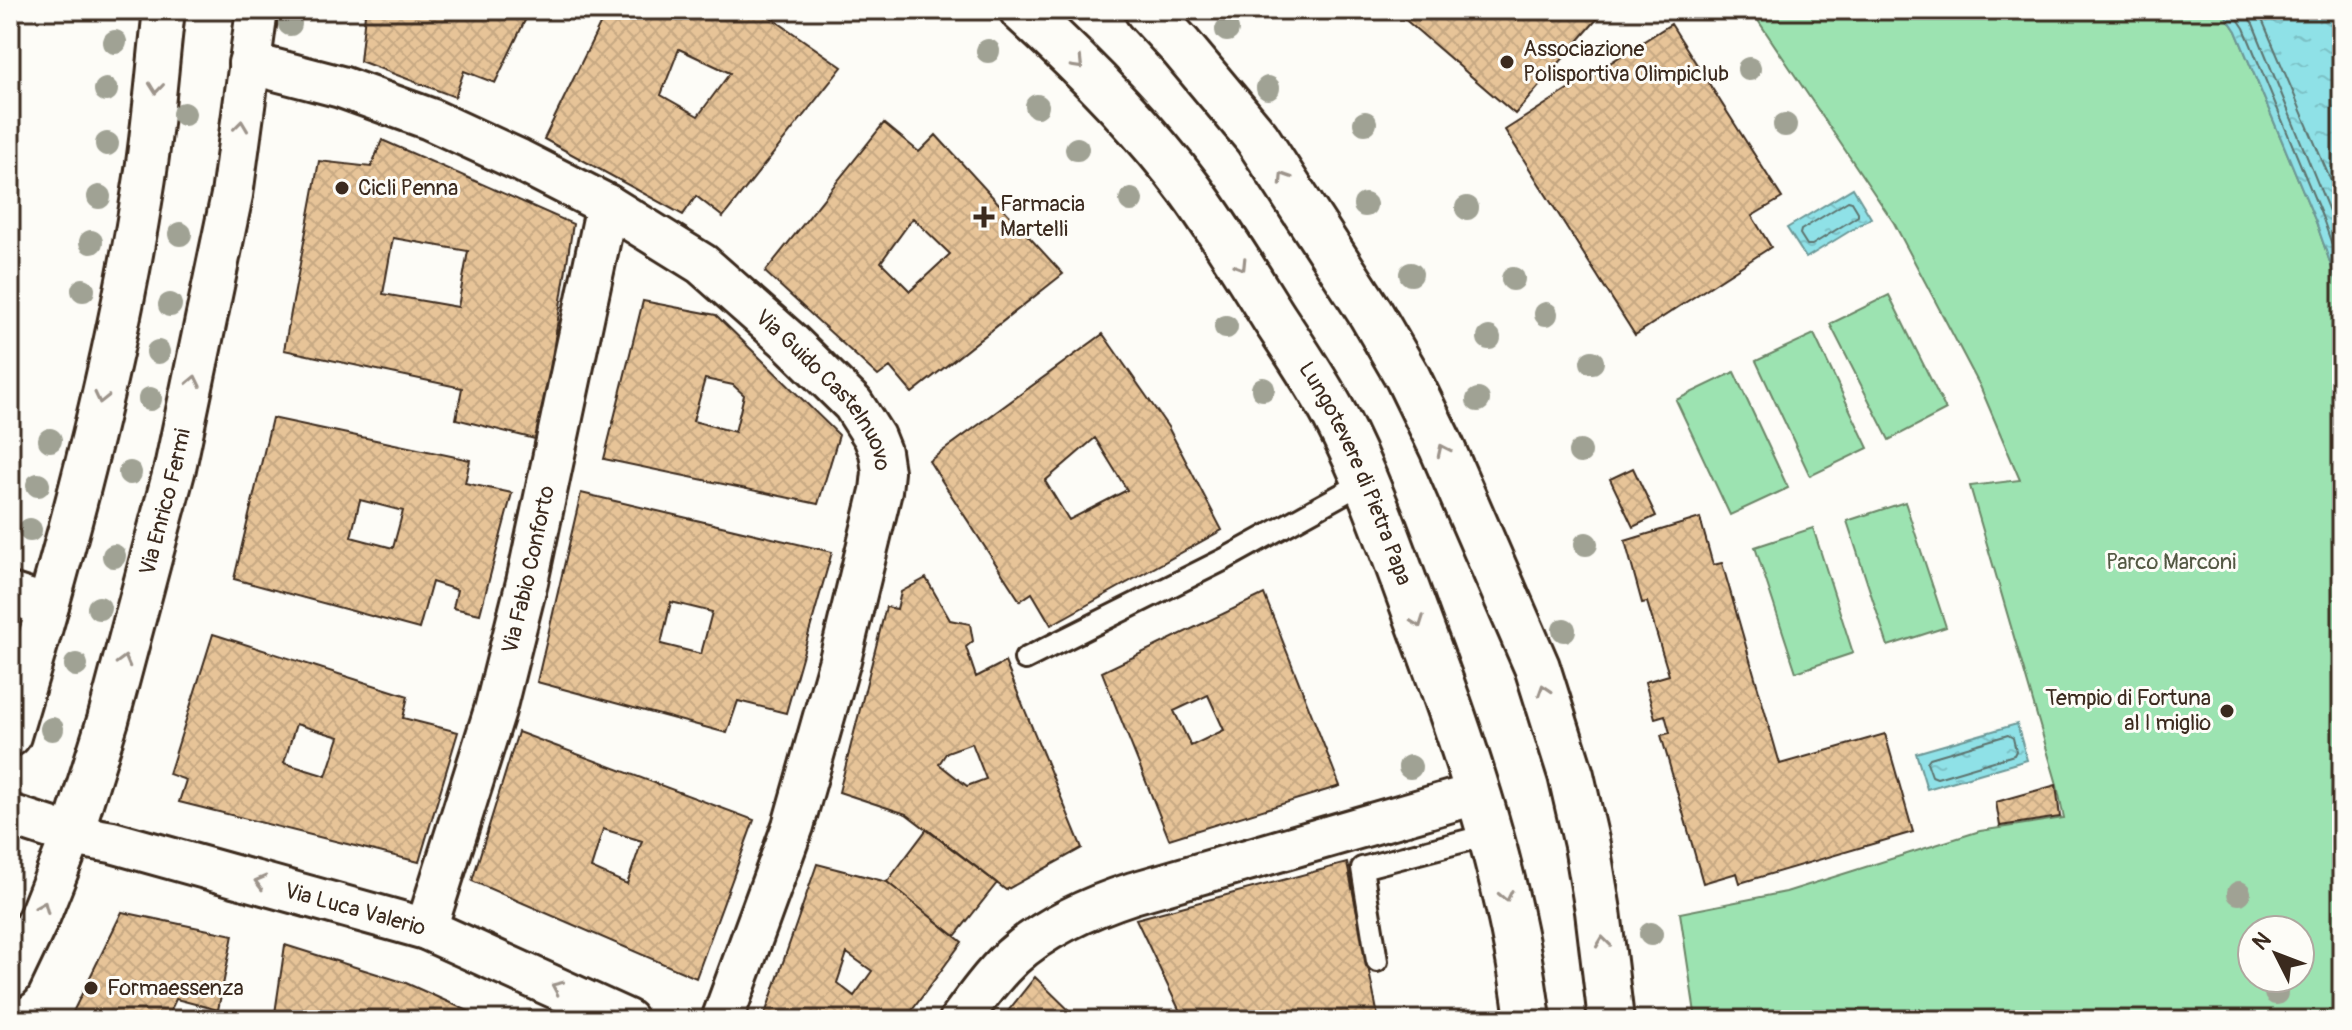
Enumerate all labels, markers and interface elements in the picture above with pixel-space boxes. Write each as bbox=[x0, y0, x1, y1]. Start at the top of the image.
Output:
place label: Associazione Polisportiva Olimpiclub bbox=[1523, 35, 1729, 88]
marker: Associazione Polisportiva Olimpiclub bbox=[1498, 53, 1516, 71]
one-way arrow bbox=[1069, 55, 1083, 69]
one-way arrow bbox=[147, 82, 164, 95]
one-way arrow bbox=[233, 119, 250, 132]
one-way arrow bbox=[1278, 172, 1293, 186]
place label: Cicli Penna bbox=[358, 174, 458, 202]
marker: Cicli Penna bbox=[333, 179, 351, 197]
place label: Farmacia Martelli bbox=[1000, 190, 1085, 243]
marker: Farmacia Martelli bbox=[975, 208, 993, 226]
one-way arrow bbox=[1232, 257, 1247, 271]
street label: Via Guido Castelnuovo bbox=[749, 303, 897, 473]
street label: Lungotevere di Pietra Papa bbox=[1292, 356, 1418, 589]
one-way arrow bbox=[185, 375, 202, 389]
one-way arrow bbox=[93, 391, 110, 405]
street label: Via Enrico Fermi bbox=[133, 426, 197, 578]
one-way arrow bbox=[1437, 444, 1453, 459]
street label: Via Fabio Conforto bbox=[496, 483, 561, 656]
park label: Parco Marconi bbox=[2106, 548, 2236, 576]
one-way arrow bbox=[1408, 614, 1425, 628]
one-way arrow bbox=[115, 654, 131, 668]
one-way arrow bbox=[1538, 683, 1554, 697]
place label: Tempio di Fortuna al I miglio bbox=[2045, 684, 2211, 737]
marker: Tempio di Fortuna al I miglio bbox=[2218, 702, 2236, 720]
one-way arrow bbox=[253, 875, 267, 891]
street label: Via Luca Valerio bbox=[281, 877, 429, 942]
one-way arrow bbox=[1497, 889, 1514, 902]
one-way arrow bbox=[33, 901, 49, 916]
north arrow bbox=[2236, 914, 2316, 994]
text: N bbox=[2246, 926, 2277, 956]
one-way arrow bbox=[1594, 936, 1611, 949]
place label: Formaessenza bbox=[107, 974, 244, 1002]
marker: Formaessenza bbox=[82, 979, 100, 997]
one-way arrow bbox=[550, 981, 565, 997]

